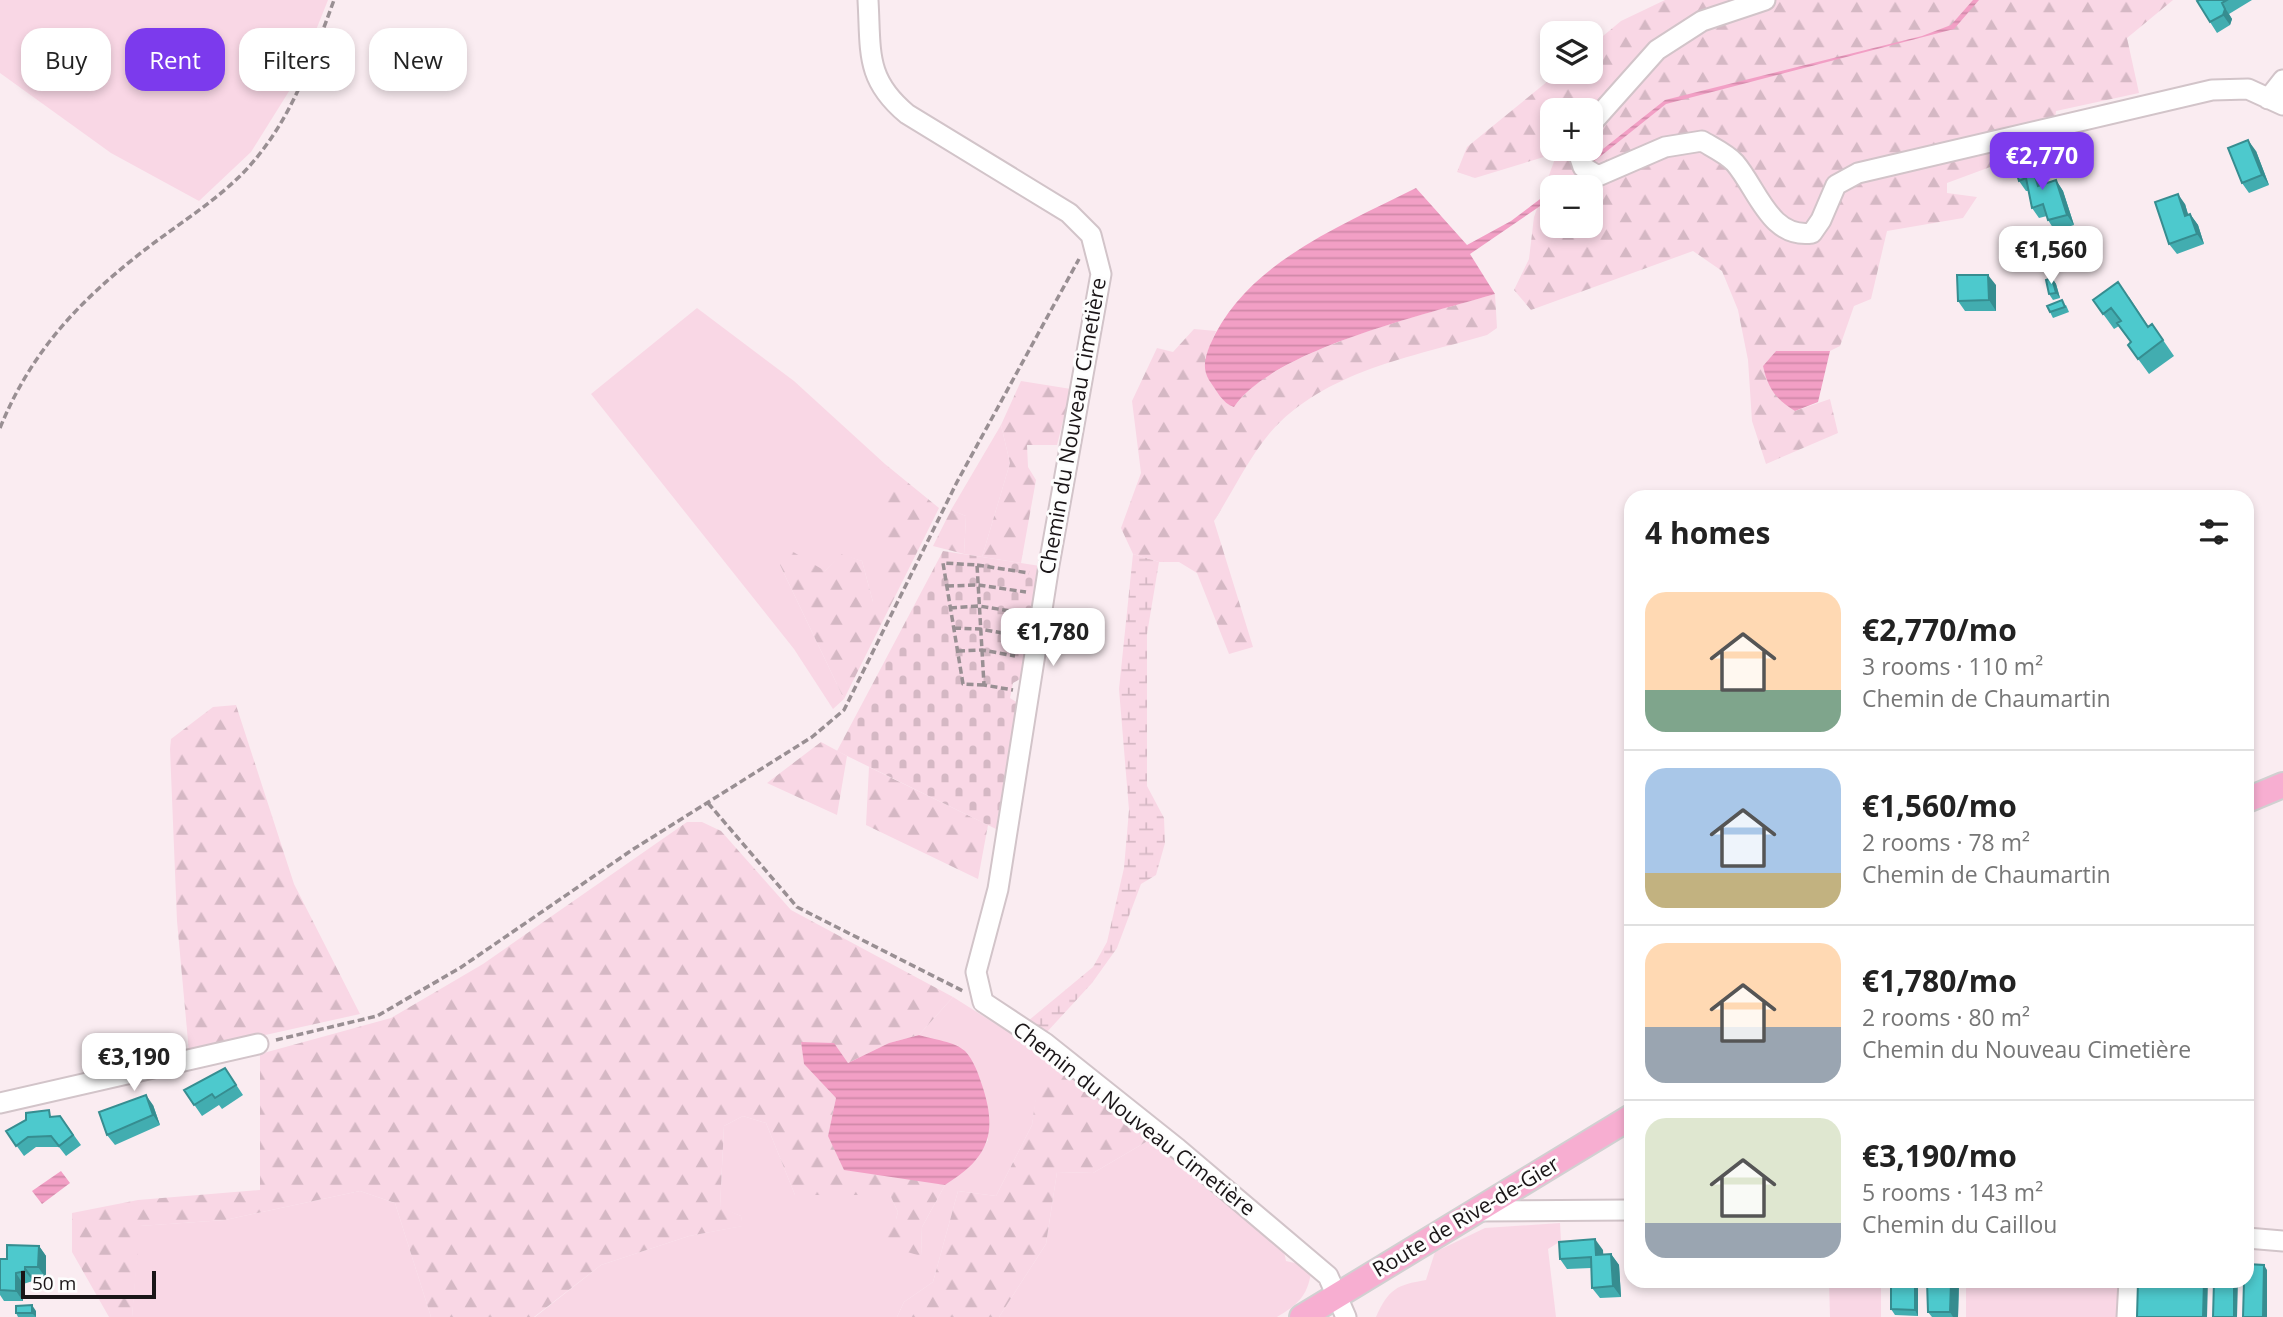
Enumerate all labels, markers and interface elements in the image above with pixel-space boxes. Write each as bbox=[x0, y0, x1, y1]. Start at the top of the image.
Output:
map controls bbox=[1540, 21, 1603, 238]
button: layers bbox=[1540, 21, 1603, 84]
chip: Buy bbox=[21, 28, 111, 91]
chip: Rent bbox=[125, 28, 225, 91]
chip: Filters bbox=[239, 28, 355, 91]
chip: New bbox=[369, 28, 467, 91]
button: + bbox=[1540, 98, 1603, 161]
pin: €2,770 bbox=[1985, 132, 2099, 192]
text: €2,770 bbox=[2006, 139, 2078, 171]
button: − bbox=[1540, 175, 1603, 238]
pin: €1,560 bbox=[1994, 226, 2108, 286]
text: €1,560 bbox=[2015, 233, 2087, 265]
street label: Chemin du Nouveau Cimetière bbox=[1032, 275, 1112, 576]
text: 4 homes bbox=[1645, 512, 1770, 553]
icon: filters bbox=[2195, 513, 2233, 551]
pin: €1,780 bbox=[996, 608, 1110, 668]
text: €2,770/mo bbox=[1862, 609, 2017, 650]
text: €1,780 bbox=[1017, 615, 1089, 647]
icon: home bbox=[1701, 620, 1785, 704]
text: 3 rooms · 110 m² bbox=[1862, 650, 2043, 682]
text: Chemin de Chaumartin bbox=[1862, 682, 2111, 714]
text: €1,560/mo bbox=[1862, 785, 2017, 826]
icon: home bbox=[1701, 796, 1785, 880]
text: 2 rooms · 78 m² bbox=[1862, 826, 2030, 858]
text: Chemin de Chaumartin bbox=[1862, 858, 2111, 890]
text: €1,780/mo bbox=[1862, 960, 2017, 1001]
icon: home bbox=[1701, 971, 1785, 1055]
text: 2 rooms · 80 m² bbox=[1862, 1001, 2030, 1033]
street label: Chemin du Nouveau Cimetière bbox=[1008, 1015, 1262, 1222]
text: Chemin du Nouveau Cimetière bbox=[1862, 1033, 2191, 1065]
pin: €3,190 bbox=[77, 1034, 191, 1093]
text: €3,190 bbox=[98, 1040, 170, 1072]
text: €3,190/mo bbox=[1862, 1135, 2017, 1176]
icon: home bbox=[1701, 1146, 1785, 1230]
street label: Route de Rive-de-Gier bbox=[1367, 1149, 1564, 1283]
text: 5 rooms · 143 m² bbox=[1862, 1176, 2043, 1208]
text: Chemin du Caillou bbox=[1862, 1208, 2057, 1240]
scale bar bbox=[21, 1268, 156, 1300]
text: 50 m bbox=[32, 1270, 76, 1296]

